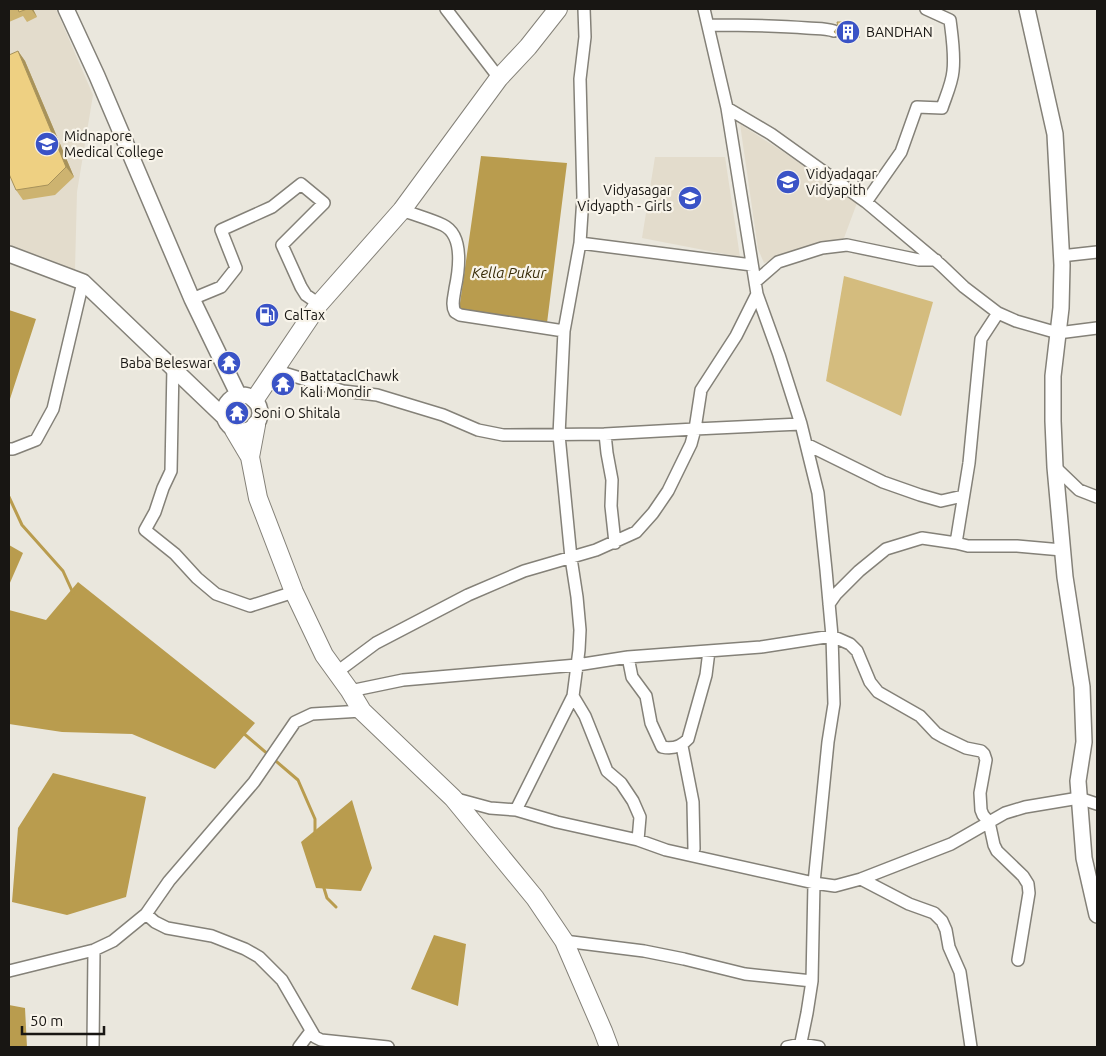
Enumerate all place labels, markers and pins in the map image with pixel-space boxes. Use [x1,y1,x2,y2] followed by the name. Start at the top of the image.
[835,19,861,45] building icon: BANDHAN
[866,24,933,40] place label: BANDHAN
[64,128,164,160] place label: Midnapore Medical College
[34,131,60,157] school or university icon: Midnapore Medical College
[806,166,877,198] place label: Vidyadagar Vidyapith
[775,169,801,195] school or university icon: Vidyadagar Vidyapith
[577,182,673,214] place label: Vidyasagar Vidyapth - Girls
[677,185,703,211] school or university icon: Vidyasagar Vidyapth - Girls
[254,302,280,328] fuel station icon: CalTax
[284,307,325,323] place label: CalTax
[216,350,242,376] temple icon: Baba Beleswar
[120,355,213,371] place label: Baba Beleswar
[300,368,399,400] place label: BattataclChawk Kali Mondir
[270,371,296,397] temple icon: BattataclChawk Kali Mondir
[224,400,250,426] temple icon: Soni O Shitala
[254,405,341,421] place label: Soni O Shitala

